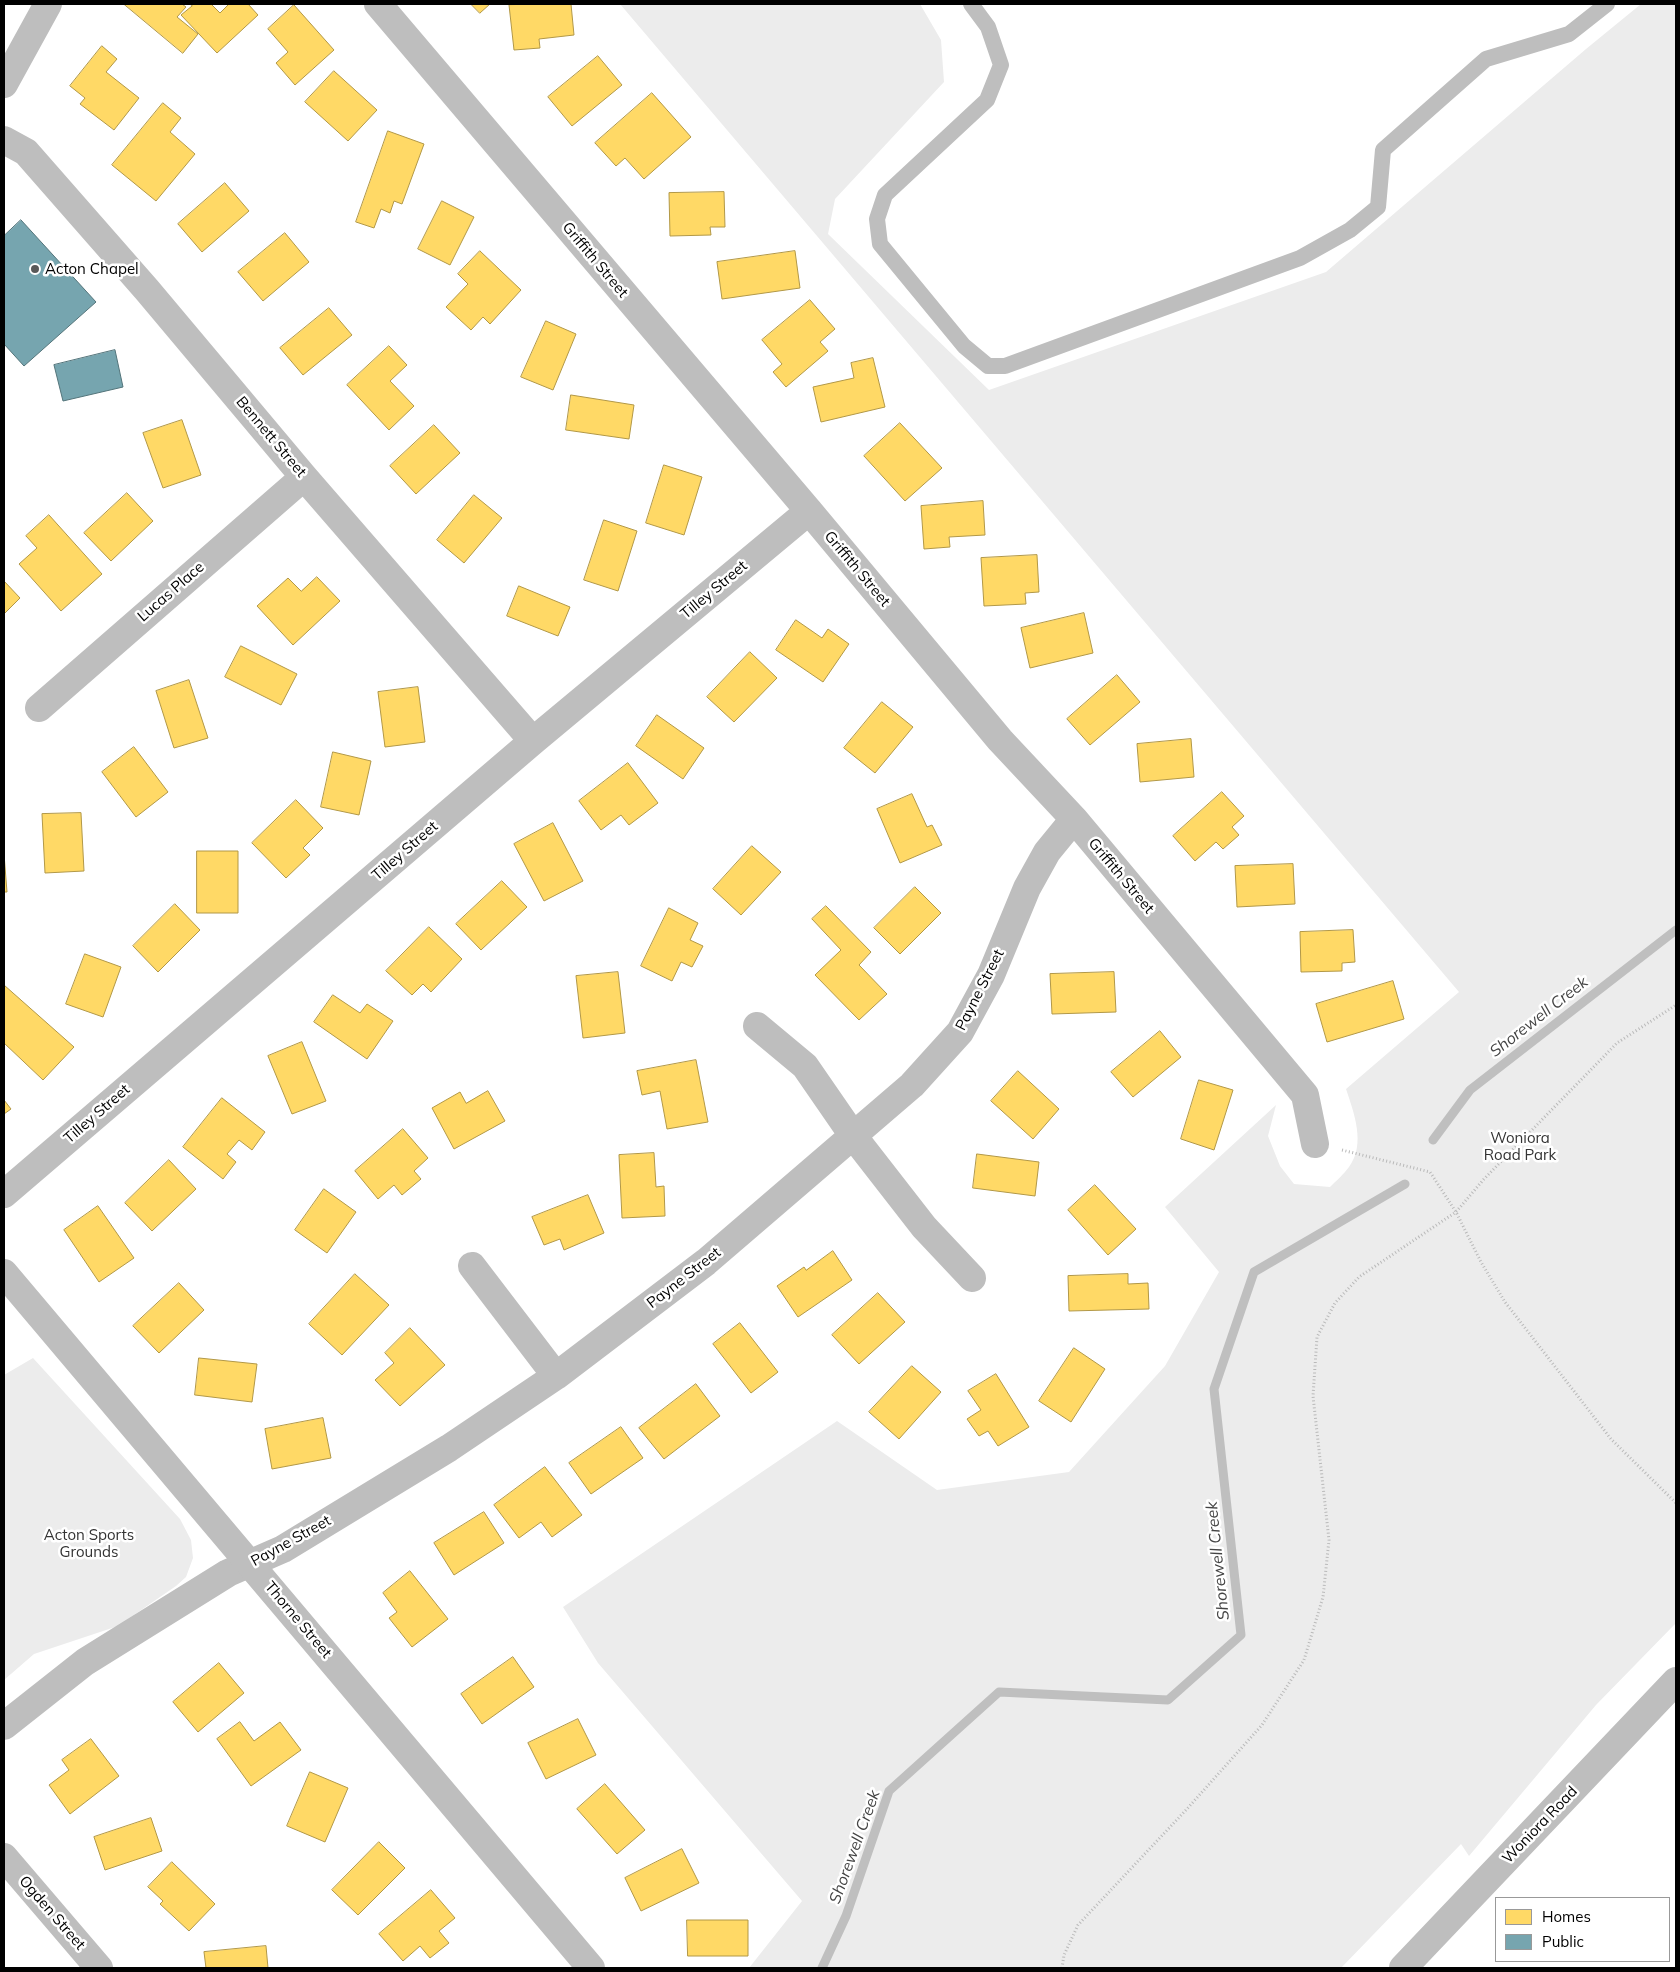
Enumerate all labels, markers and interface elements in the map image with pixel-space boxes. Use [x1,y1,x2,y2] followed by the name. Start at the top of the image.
[558,219,632,301] street label: Griffith Street
[45,260,139,278] place label: Acton Chapel
[29,263,41,275] marker: Acton Chapel
[232,393,310,481] street label: Bennett Street
[820,528,894,610] street label: Griffith Street
[677,557,751,623] street label: Tilley Street
[134,558,208,626] street label: Lucas Place
[368,818,442,884] street label: Tilley Street
[1084,835,1158,917] street label: Griffith Street
[952,946,1008,1034] street label: Payne Street
[1486,973,1592,1061] water label: Shorewell Creek
[60,1081,134,1147] street label: Tilley Street
[1484,1129,1556,1164] park label: Woniora Road Park
[644,1244,724,1312] street label: Payne Street
[1202,1501,1234,1621] water label: Shorewell Creek
[248,1512,334,1570] street label: Payne Street
[44,1526,134,1561] park label: Acton Sports Grounds
[261,1578,335,1662] street label: Thorne Street
[1499,1783,1581,1867] street label: Woniora Road
[826,1788,884,1906] water label: Shorewell Creek
[15,1872,89,1954] street label: Ogden Street
[1495,1897,1670,1962] legend
[1542,1907,1591,1926] text: Homes
[1542,1932,1584,1951] text: Public

